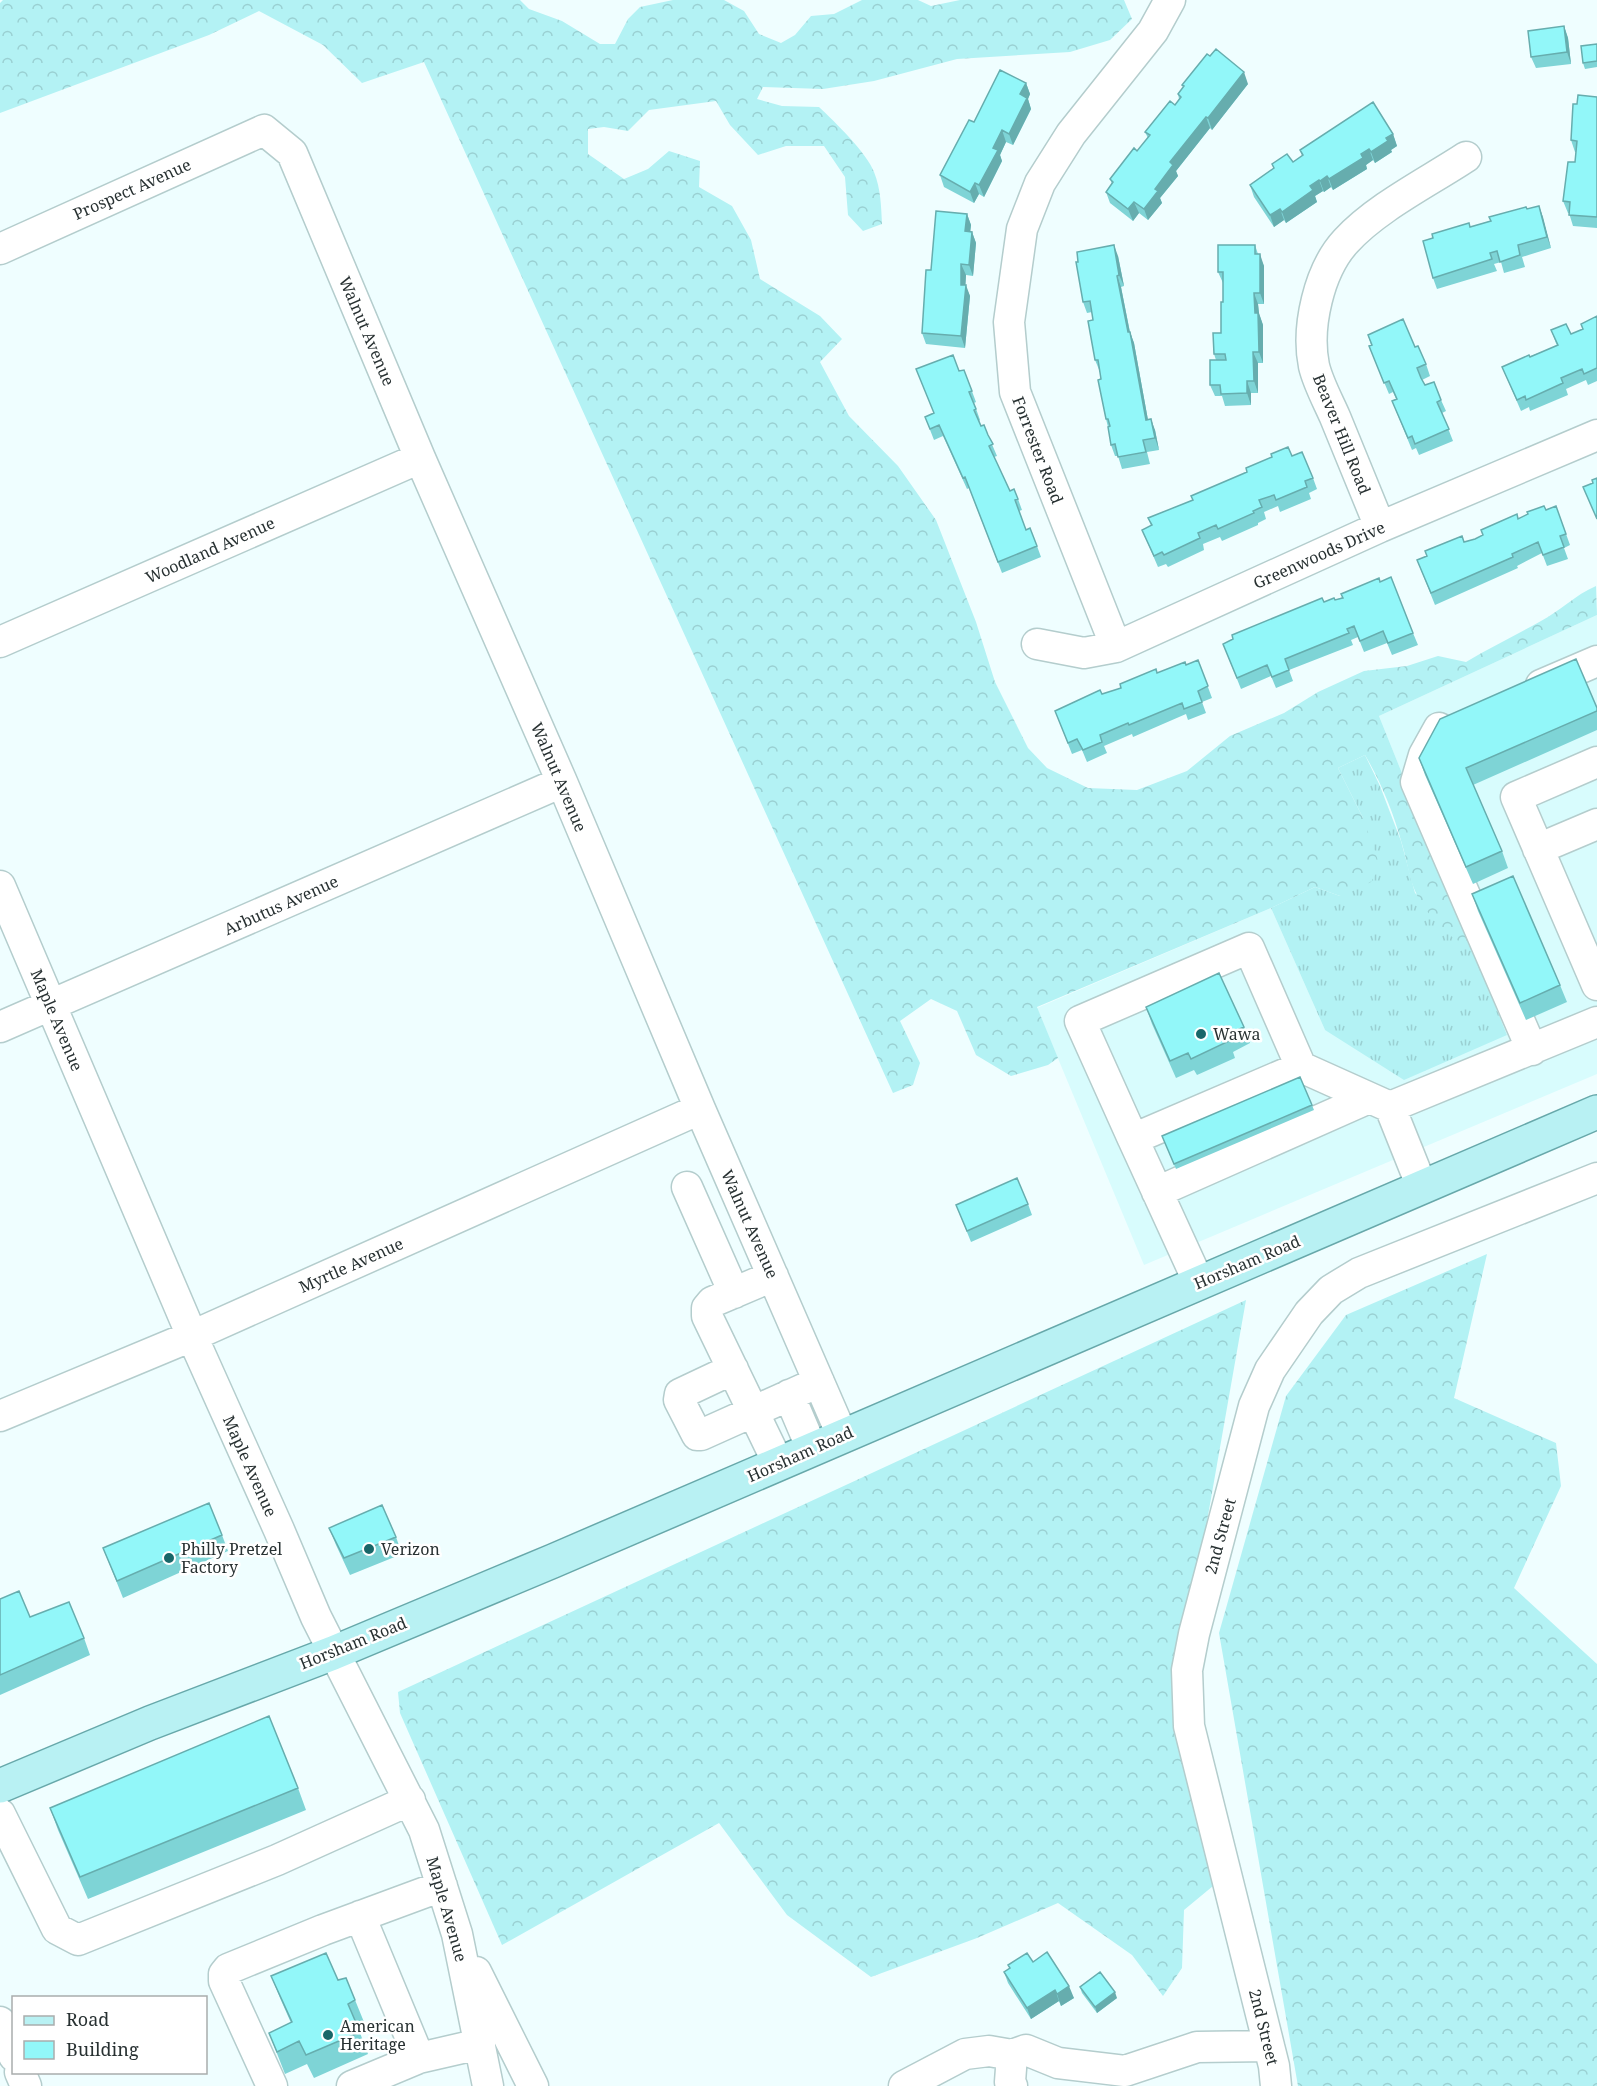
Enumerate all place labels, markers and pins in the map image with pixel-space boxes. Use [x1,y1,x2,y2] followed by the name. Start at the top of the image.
[1213,1023,1260,1045] place label: Wawa
[1194,1027,1208,1041] marker: Wawa
[181,1538,282,1578] place label: Philly Pretzel Factory
[381,1538,440,1560] place label: Verizon
[362,1542,376,1556] marker: Verizon
[162,1551,176,1565] marker: Philly Pretzel Factory
[340,2015,415,2055] place label: American Heritage
[321,2028,335,2042] marker: American Heritage

